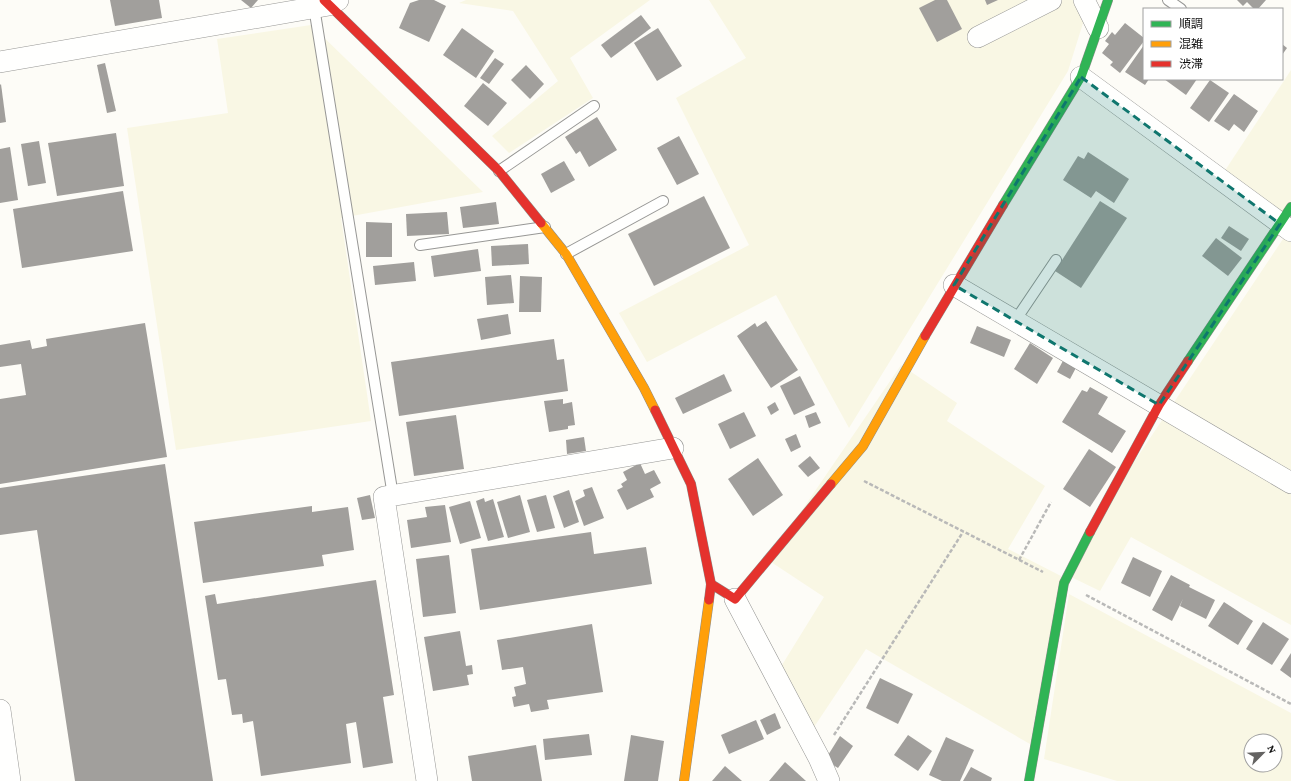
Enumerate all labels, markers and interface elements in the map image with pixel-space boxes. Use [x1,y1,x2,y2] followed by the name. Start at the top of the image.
[1143,8,1283,80] legend
[1179,17,1203,31] text: 順調
[1179,37,1203,51] text: 混雑
[1179,57,1203,71] text: 渋滞
[1243,733,1283,773] north arrow
[1265,743,1279,755] text: N

